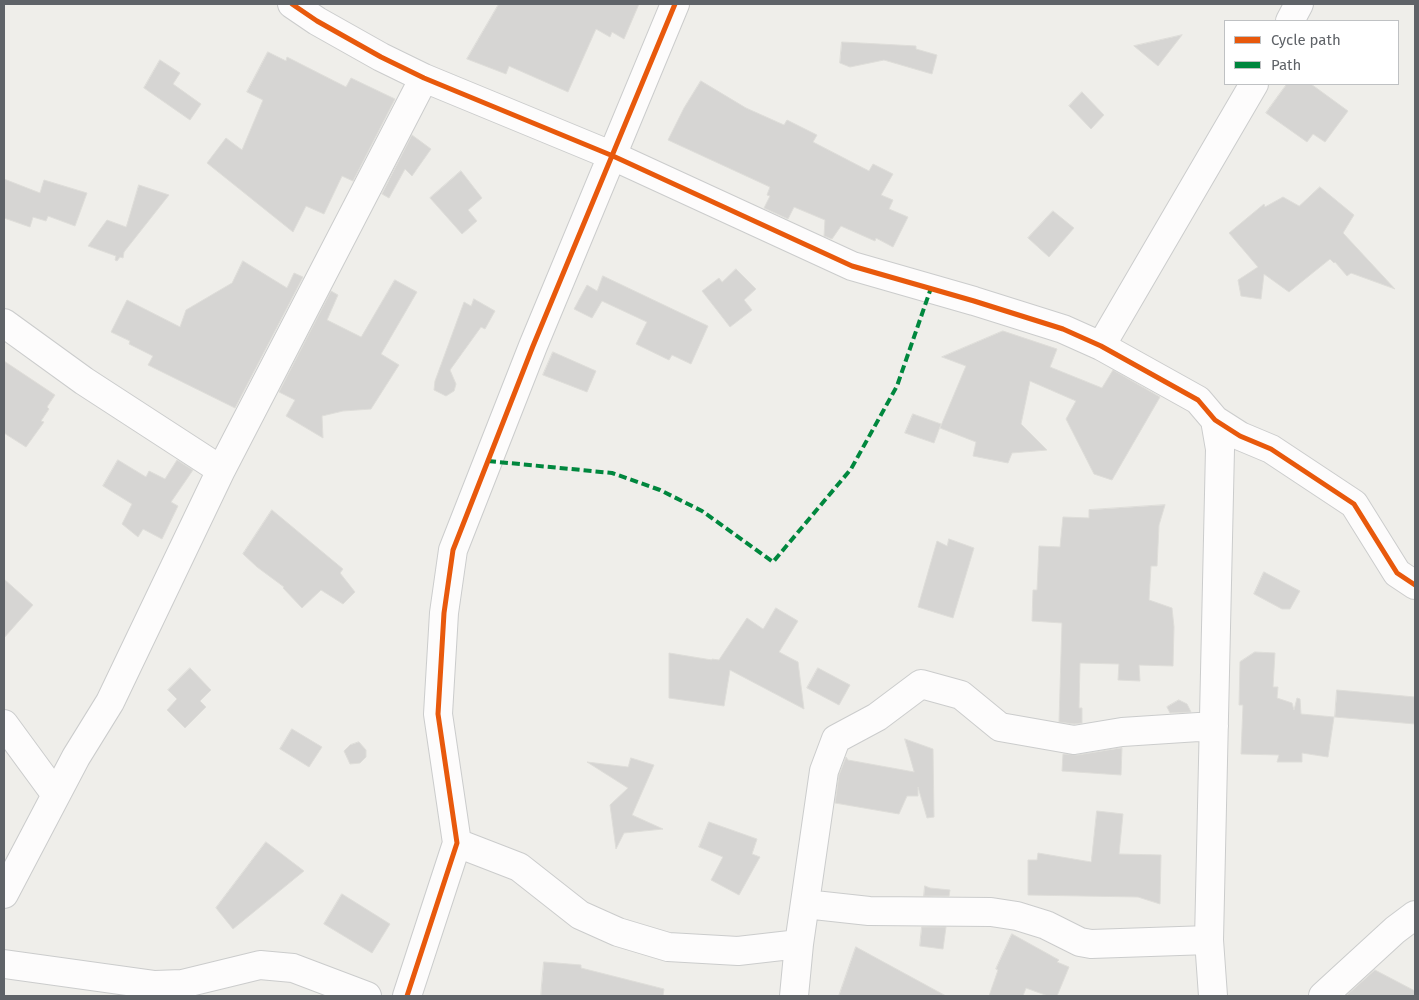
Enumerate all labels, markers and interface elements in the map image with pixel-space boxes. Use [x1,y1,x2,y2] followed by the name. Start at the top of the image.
[1224,20,1399,85] legend
[1271,31,1341,49] text: Cycle path
[1271,56,1301,74] text: Path

